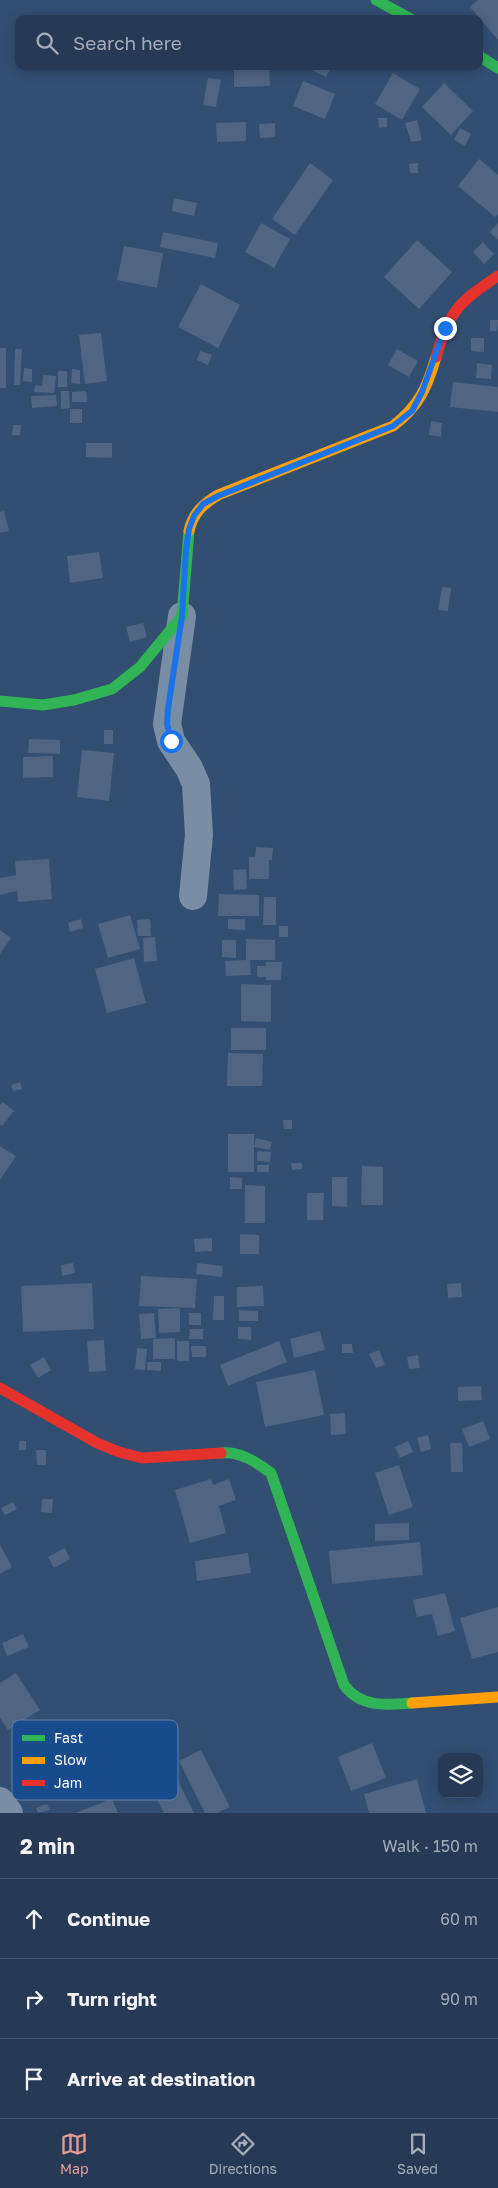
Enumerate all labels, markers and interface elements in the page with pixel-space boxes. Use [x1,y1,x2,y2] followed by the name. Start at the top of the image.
[15,15,483,70] search box
[33,29,61,57] icon: search
[73,31,182,54] text: Search here
[434,317,457,340] route end
[160,730,183,753] route start
[12,1720,178,1800] legend
[54,1729,83,1746] text: Fast
[54,1751,87,1768] text: Slow
[438,1753,483,1798] map controls
[438,1753,483,1798] button: layers
[54,1774,82,1791] text: Jam
[20,1833,75,1859] text: 2 min
[382,1836,478,1856] text: Walk · 150 m
[20,1905,48,1933] icon: ahead
[67,1907,150,1930] text: Continue
[440,1909,478,1929] text: 60 m
[20,1985,48,2013] icon: right
[67,1987,157,2010] text: Turn right
[440,1989,478,2009] text: 90 m
[20,2065,48,2093] icon: arrive
[67,2067,255,2090] text: Arrive at destination
[60,2130,89,2177] tab: Map
[209,2130,277,2177] tab: Directions
[397,2130,438,2177] tab: Saved

